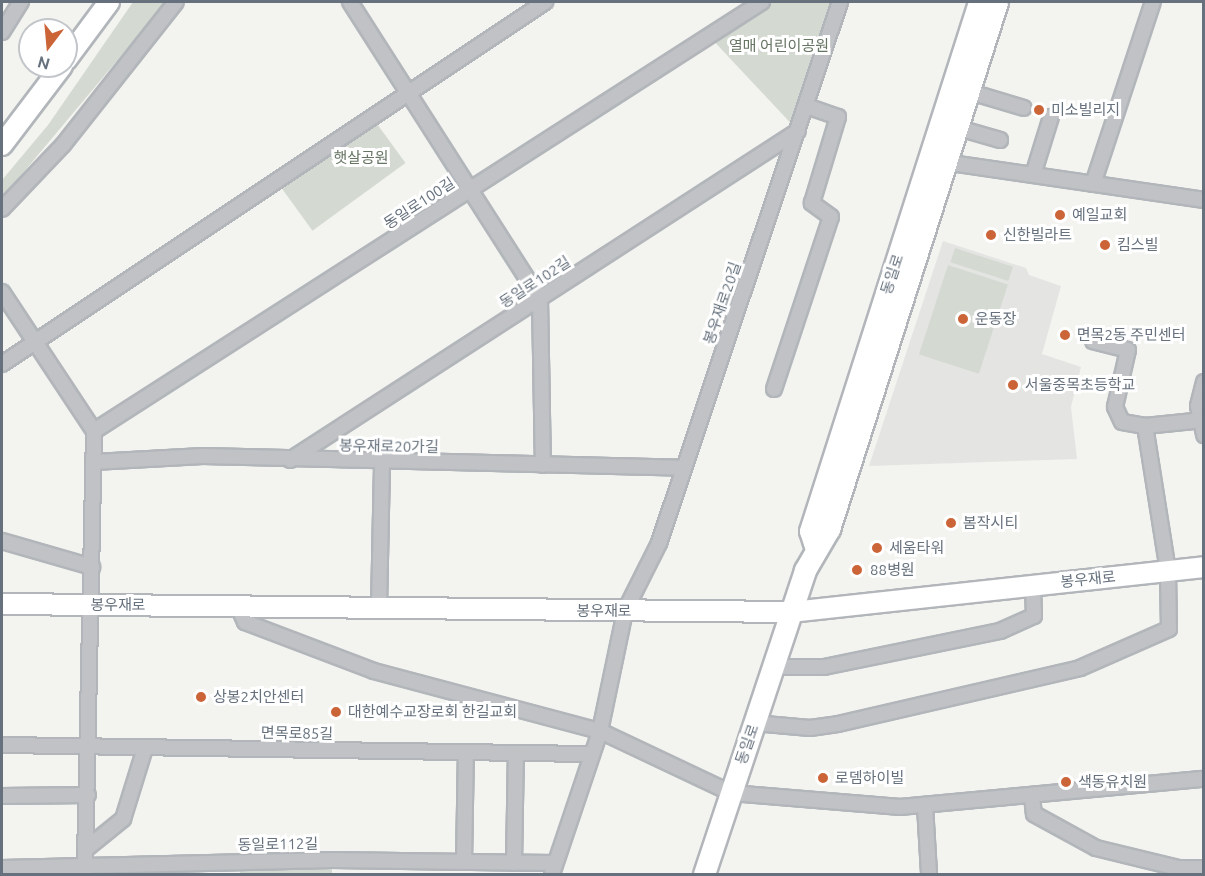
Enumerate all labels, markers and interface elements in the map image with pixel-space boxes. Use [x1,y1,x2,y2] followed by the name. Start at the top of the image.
[18,18,78,78] north arrow
[729,37,829,55] park label: 열매 어린이공원
[35,53,52,74] text: N
[1051,101,1120,119] place label: 미소빌리지
[1032,103,1046,117] marker: 미소빌리지
[333,149,389,167] park label: 햇살공원
[380,174,458,232] street label: 동일로100길
[1072,206,1127,224] place label: 예일교회
[1053,208,1067,222] marker: 예일교회
[1003,226,1072,244] place label: 신한빌라트
[984,228,998,242] marker: 신한빌라트
[1117,236,1158,254] place label: 킴스빌
[1098,238,1112,252] marker: 킴스빌
[877,252,907,296] street label: 동일로
[496,253,574,311] street label: 동일로102길
[700,259,744,347] street label: 봉우재로20길
[975,310,1016,328] place label: 운동장
[956,312,970,326] marker: 운동장
[1077,326,1185,344] place label: 면목2동 주민센터
[1058,328,1072,342] marker: 면목2동 주민센터
[1025,376,1135,394] place label: 서울중목초등학교
[1006,378,1020,392] marker: 서울중목초등학교
[339,436,439,456] street label: 봉우재로20가길
[963,514,1018,532] place label: 봄작시티
[944,516,958,530] marker: 봄작시티
[889,539,944,557] place label: 세움타워
[870,541,884,555] marker: 세움타워
[848,561,866,579] marker: 88병원
[870,561,915,579] place label: 88병원
[1060,567,1116,591] street label: 봉우재로
[90,596,146,614] street label: 봉우재로
[576,602,632,620] street label: 봉우재로
[213,688,304,706] place label: 상봉2치안센터
[194,690,208,704] marker: 상봉2치안센터
[348,703,517,721] place label: 대한예수교장로회 한길교회
[329,705,343,719] marker: 대한예수교장로회 한길교회
[732,721,762,767] street label: 동일로
[261,723,333,743] street label: 면목로85길
[835,769,904,787] place label: 로뎀하이빌
[816,771,830,785] marker: 로뎀하이빌
[1078,773,1147,791] place label: 색동유치원
[1059,775,1073,789] marker: 색동유치원
[238,834,318,854] street label: 동일로112길

